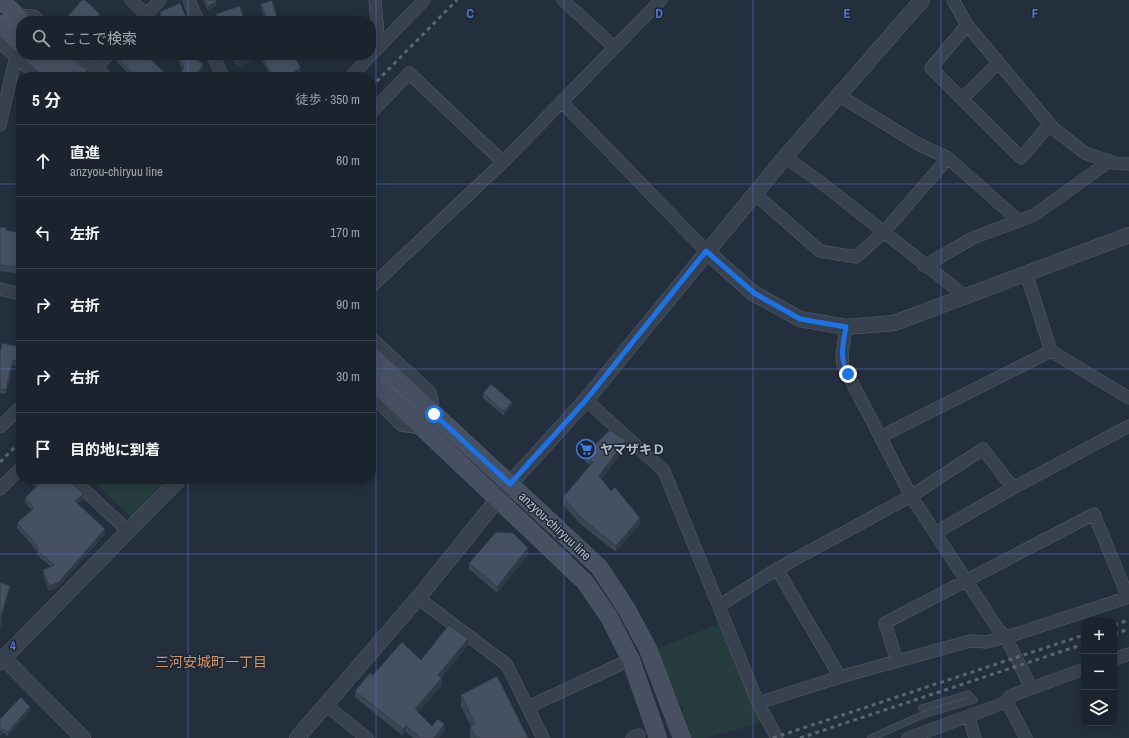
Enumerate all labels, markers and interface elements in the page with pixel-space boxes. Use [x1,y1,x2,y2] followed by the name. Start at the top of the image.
[466,5,474,22] text: C
[655,5,663,22] text: D
[843,5,851,22] text: E
[1032,5,1039,22] text: F
[16,16,376,60] search box
[30,27,52,49] icon: search
[62,28,137,49] text: ここで検索
[32,88,61,111] text: 5 分
[295,91,360,108] text: 徒歩 · 350 m
[70,142,100,163] text: 直進
[32,150,54,172] icon: ahead
[336,152,360,169] text: 60 m
[70,163,163,180] text: anzyou-chiryuu line
[32,222,54,244] icon: left
[70,223,100,244] text: 左折
[330,224,360,241] text: 170 m
[32,294,54,316] icon: right
[70,295,100,316] text: 右折
[336,296,360,313] text: 90 m
[839,365,857,383] route end
[32,366,54,388] icon: right
[70,367,100,388] text: 右折
[336,368,360,385] text: 30 m
[425,405,443,423] route start
[32,438,54,460] icon: arrive
[575,438,597,460] supermarket icon: ヤマザキＤ
[70,439,160,460] text: 目的地に到着
[600,441,665,458] place label: ヤマザキＤ
[515,488,595,564] street label: anzyou-chiryuu line
[1081,618,1117,726] map controls
[1081,618,1117,654] button: +
[10,637,16,654] text: 4
[155,653,267,671] district label: 三河安城町一丁目
[1081,654,1117,690] button: −
[1081,690,1117,726] button: layers

